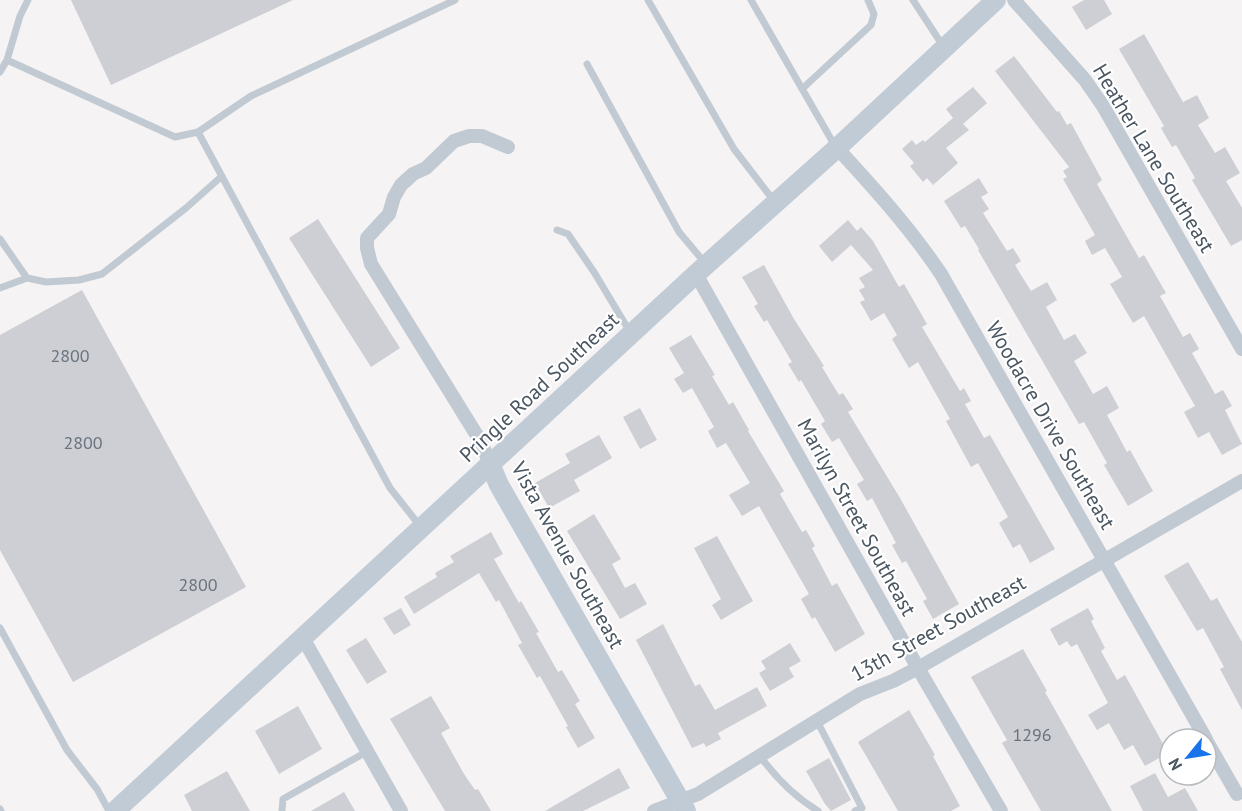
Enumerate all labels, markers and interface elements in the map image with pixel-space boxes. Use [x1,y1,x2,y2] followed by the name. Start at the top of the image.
[1087,59,1221,257] street label: Heather Lane Southeast
[454,306,624,468] street label: Pringle Road Southeast
[980,316,1122,534] street label: Woodacre Drive Southeast
[50,344,90,367] house number: 2800
[792,414,922,620] street label: Marilyn Street Southeast
[63,431,103,454] house number: 2800
[505,456,631,653] street label: Vista Avenue Southeast
[846,569,1030,687] street label: 13th Street Southeast
[178,573,218,596] house number: 2800
[1012,723,1052,746] house number: 1296
[1158,727,1218,787] north arrow
[1164,755,1186,774] text: N

